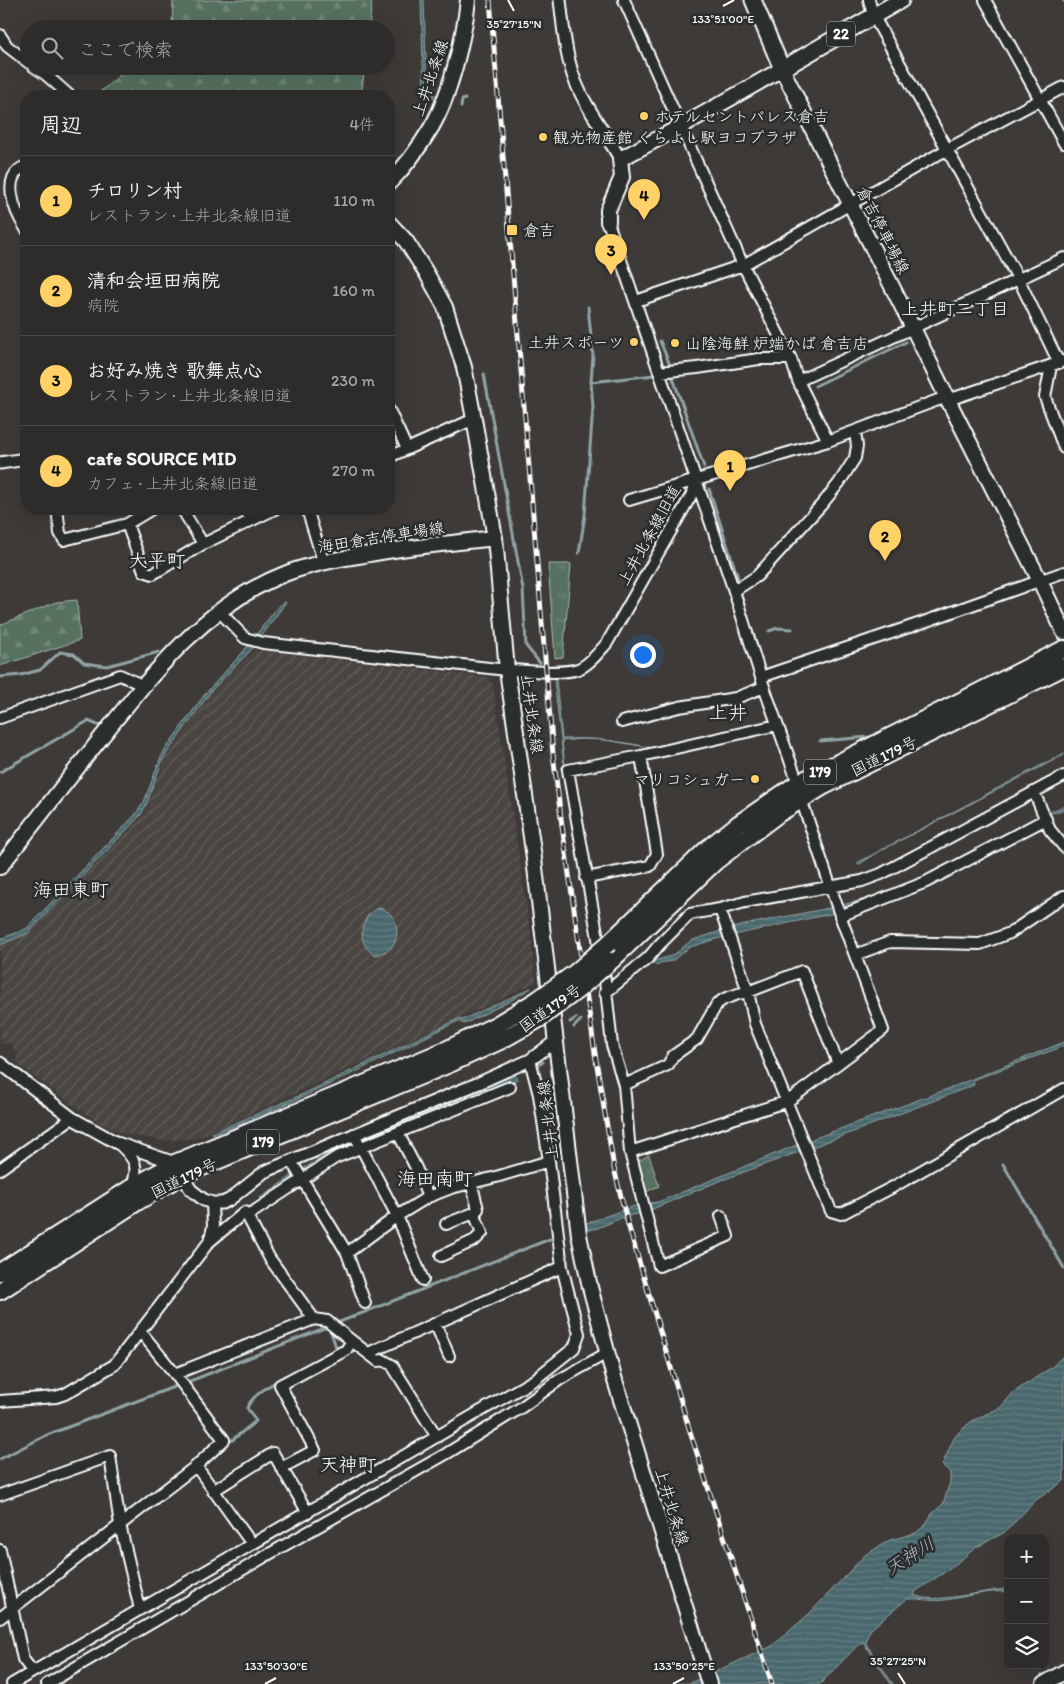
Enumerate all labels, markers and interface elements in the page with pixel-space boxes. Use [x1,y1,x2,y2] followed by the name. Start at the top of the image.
[692,12,754,26] text: 133°51'00"E
[486,17,542,31] text: 35°27'15"N
[20,20,395,75] search box
[827,22,855,46] road number: 22
[38,34,66,62] icon: search
[408,37,452,119] street label: 上井北条線
[78,38,173,61] text: ここで検索
[654,107,829,126] place label: ホテルセントパレス倉吉
[638,110,650,122] marker: ホテルセントパレス倉吉
[40,112,82,137] text: 周辺
[349,115,375,134] text: 4件
[553,128,797,147] place label: 観光物産館 くらよし駅ヨコプラザ
[537,131,549,143] marker: 観光物産館 くらよし駅ヨコプラザ
[87,179,182,202] text: チロリン村
[628,179,660,220] pin: 4
[853,183,913,277] street label: 倉吉停車場線
[52,191,60,210] text: 1
[333,191,375,210] text: 110 m
[87,206,291,225] text: レストラン · 上井北条線旧道
[523,221,555,240] place label: 倉吉
[505,223,519,237] marker: 倉吉
[595,234,627,275] pin: 3
[87,269,220,292] text: 清和会垣田病院
[52,281,60,300] text: 2
[332,281,375,300] text: 160 m
[87,296,119,315] text: 病院
[901,298,1009,320] district label: 上井町二丁目
[528,333,624,352] place label: 土井スポーツ
[685,334,868,353] place label: 山陰海鮮 炉端かば 倉吉店
[628,336,640,348] marker: 土井スポーツ
[669,337,681,349] marker: 山陰海鮮 炉端かば 倉吉店
[87,359,262,382] text: お好み焼き 歌舞点心
[52,371,60,390] text: 3
[331,371,375,390] text: 230 m
[87,386,291,405] text: レストラン · 上井北条線旧道
[87,447,236,470] text: cafe SOURCE MID
[714,450,746,491] pin: 1
[51,461,61,480] text: 4
[332,461,375,480] text: 270 m
[87,474,258,493] text: カフェ · 上井北条線旧道
[614,481,684,589] street label: 上井北条線旧道
[316,518,446,556] street label: 海田倉吉停車場線
[869,520,901,561] pin: 2
[128,549,186,572] district label: 大平町
[630,642,656,668] your location
[517,673,547,755] street label: 上井北条線
[709,701,747,724] district label: 上井
[848,732,920,780] street label: 国道179号
[804,760,836,784] road number: 179
[634,770,745,789] place label: マリコシュガー
[749,773,761,785] marker: マリコシュガー
[33,878,109,901] district label: 海田東町
[515,980,585,1036] street label: 国道179号
[534,1079,562,1161] street label: 上井北条線
[247,1130,279,1154] road number: 179
[148,1154,220,1202] street label: 国道179号
[397,1167,473,1190] district label: 海田南町
[319,1453,377,1476] district label: 天神町
[651,1466,693,1548] street label: 上井北条線
[881,1532,939,1580] water label: 天神川
[1004,1534,1049,1669] map controls
[1004,1534,1049,1579] button: +
[1004,1579,1049,1624] button: −
[1004,1624,1049,1669] button: layers
[870,1654,926,1668] text: 35°27'25"N
[244,1659,308,1673] text: 133°50'30"E
[653,1659,715,1673] text: 133°50'25"E

